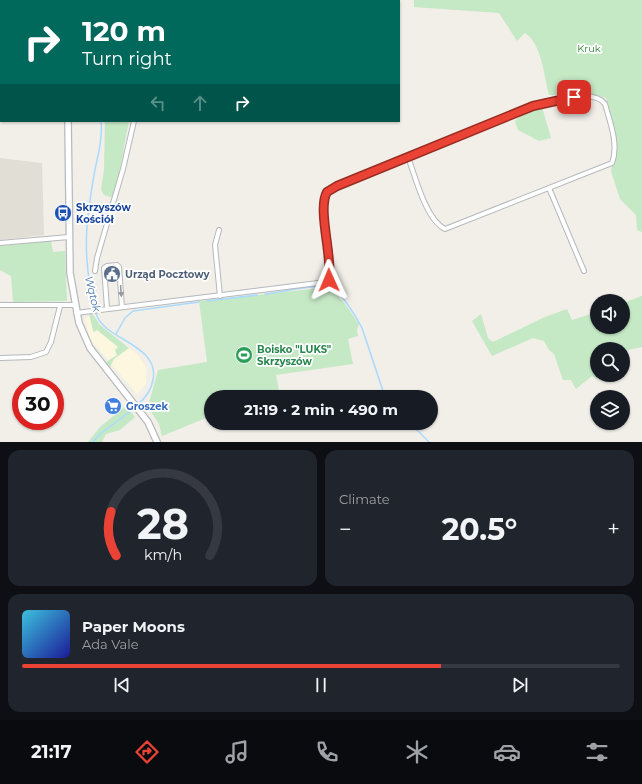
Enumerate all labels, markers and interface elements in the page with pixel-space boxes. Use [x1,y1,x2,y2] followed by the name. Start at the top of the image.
[82,14,166,48] text: 120 m
[16,16,68,68] icon: right
[577,42,601,55] park label: Kruk
[82,48,172,70] text: Turn right
[557,80,591,114] pin
[563,86,585,108] icon: arrive
[147,92,169,114] icon: left
[189,92,211,114] icon: ahead
[231,92,253,114] icon: right
[76,201,132,226] place label: Skrzyszów Kościół
[53,203,73,223] bus stop icon: Skrzyszów Kościół
[308,259,350,301] position arrow
[102,264,122,284] public building icon: Urząd Pocztowy
[125,268,210,281] place label: Urząd Pocztowy
[82,275,104,314] water label: Wątok
[117,285,124,297] one-way arrow
[590,294,630,430] map controls
[590,294,630,334] button: sound
[590,342,630,382] button: search
[257,343,331,368] place label: Boisko "LUKS" Skrzyszów
[234,345,254,365] sports icon: Boisko "LUKS" Skrzyszów
[12,378,64,430] speed limit sign: 30
[590,390,630,430] button: layers
[103,396,123,416] supermarket icon: Groszek
[126,400,168,413] place label: Groszek
[244,400,398,419] text: 21:19 · 2 min · 490 m
[339,491,390,507] text: Climate
[137,499,189,549] text: 28
[442,511,517,548] text: 20.5°
[339,516,352,543] text: −
[607,516,620,543] text: +
[143,546,182,564] text: km/h
[82,617,185,636] text: Paper Moons
[82,636,139,652] text: Ada Vale
[111,674,133,696] icon: previous
[310,674,332,696] icon: pause
[509,674,531,696] icon: next
[133,738,161,766] icon: directions
[223,738,251,766] icon: music
[313,738,341,766] icon: phone
[403,738,431,766] icon: climate
[493,738,521,766] icon: car
[583,738,611,766] icon: filters
[31,741,72,763] text: 21:17

